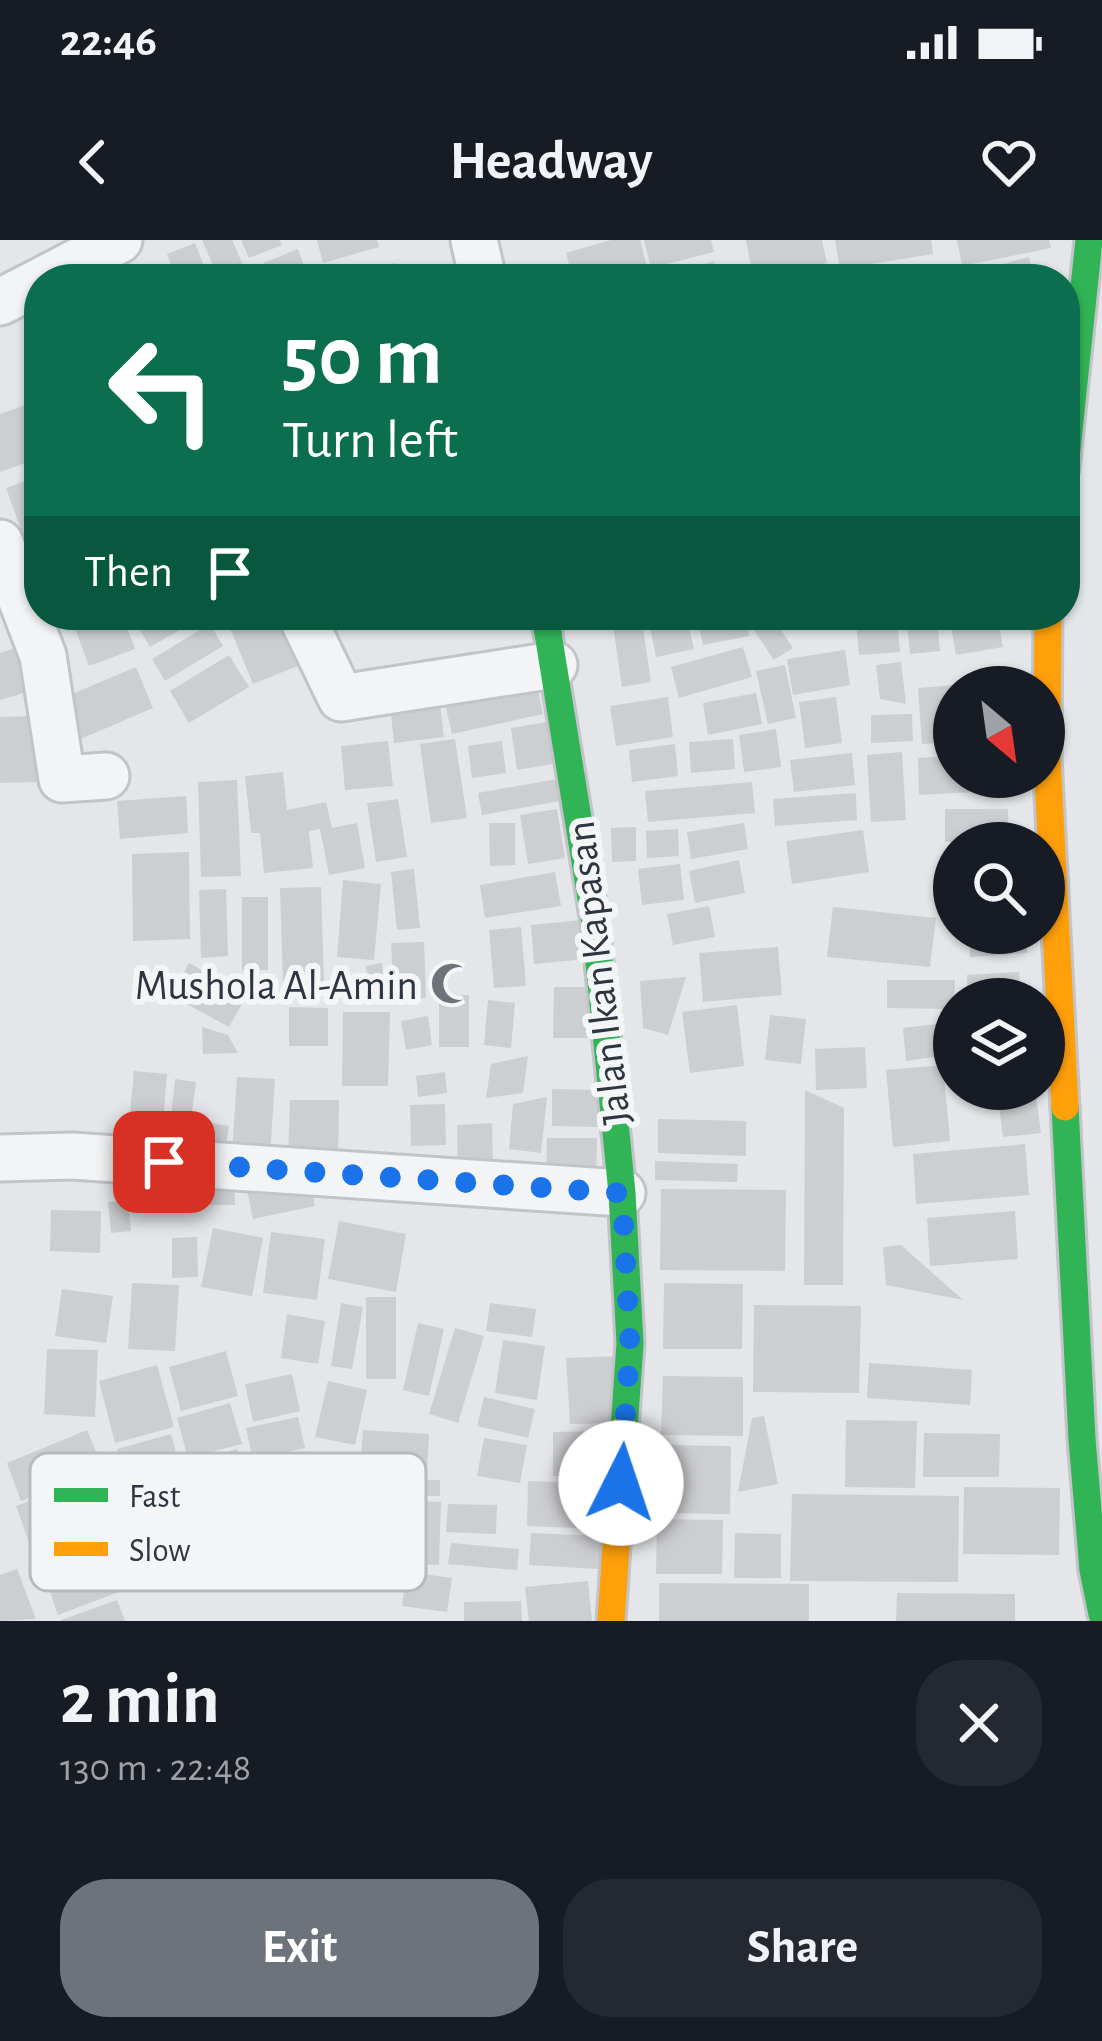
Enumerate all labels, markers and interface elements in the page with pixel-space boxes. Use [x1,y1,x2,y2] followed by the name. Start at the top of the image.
[60,19,157,64] text: 22:46
[60,129,126,195] icon: back
[976,129,1042,195] icon: heart
[449,135,653,189] text: Headway
[84,312,240,468] icon: left
[282,316,443,400] text: 50 m
[282,414,458,468] text: Turn left
[197,540,263,606] icon: arrive
[84,550,173,595] text: Then
[933,666,1065,798] north arrow
[933,666,1065,1110] map controls
[560,819,638,1127] street label: Jalan Ikan Kapasan
[933,822,1065,954] button: search
[429,961,475,1007] mosque icon: Mushola Al-Amin
[135,965,418,1007] place label: Mushola Al-Amin
[933,978,1065,1110] button: layers
[113,1111,215,1213] pin
[131,1129,197,1195] icon: arrive
[558,1420,684,1546] position arrow
[30,1453,426,1591] legend
[129,1481,181,1514] text: Fast
[129,1535,190,1568] text: Slow
[916,1660,1042,1786] button: close
[60,1664,220,1736] text: 2 min
[60,1749,251,1788] text: 130 m · 22:48
[60,1879,539,2017] button: Exit
[563,1879,1042,2017] button: Share

